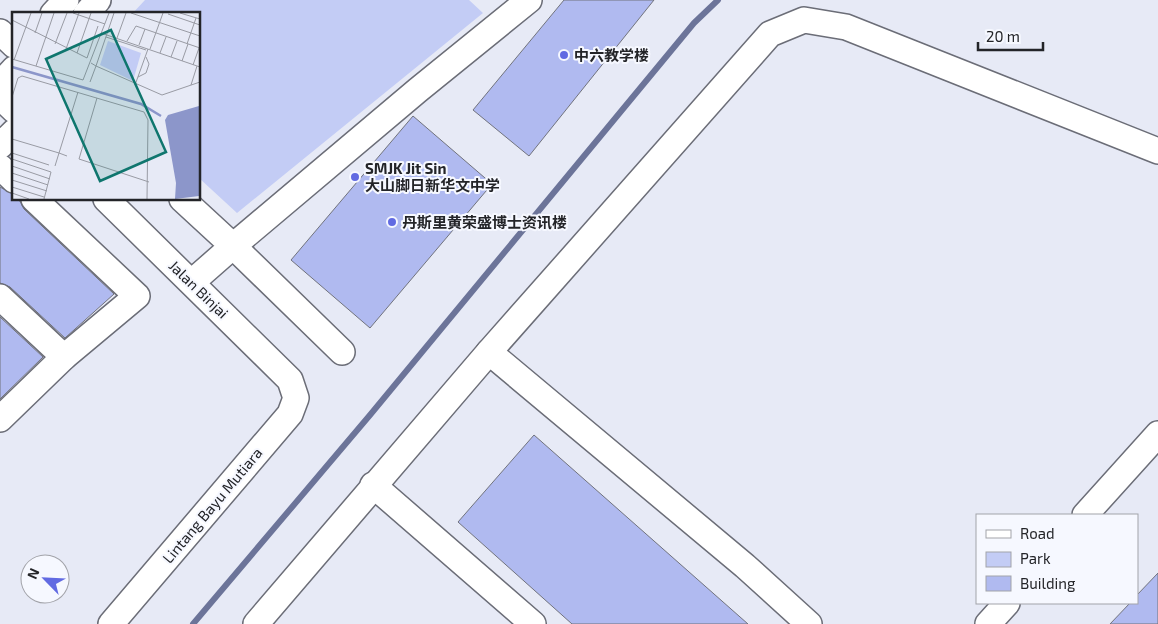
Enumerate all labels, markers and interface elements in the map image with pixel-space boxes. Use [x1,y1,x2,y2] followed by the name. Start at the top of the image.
[12,12,200,200] inset map
[978,20,1043,52] scale bar
[986,27,1020,45] text: 20 m
[574,46,649,64] place label: 中六教学楼
[558,49,570,61] marker: 中六教学楼
[365,159,500,194] place label: SMJK Jit Sin 大山脚日新华文中学
[349,171,361,183] marker: SMJK Jit Sin 大山脚日新华文中学
[402,213,567,231] place label: 丹斯里黄荣盛博士资讯楼
[386,216,398,228] marker: 丹斯里黄荣盛博士资讯楼
[165,256,232,322] street label: Jalan Binjai
[158,443,266,567] street label: Lintang Bayu Mutiara
[976,514,1138,604] legend
[1020,524,1055,542] text: Road
[1020,549,1051,567] text: Park
[20,554,70,604] north arrow
[23,565,42,582] text: N
[1020,574,1076,592] text: Building

